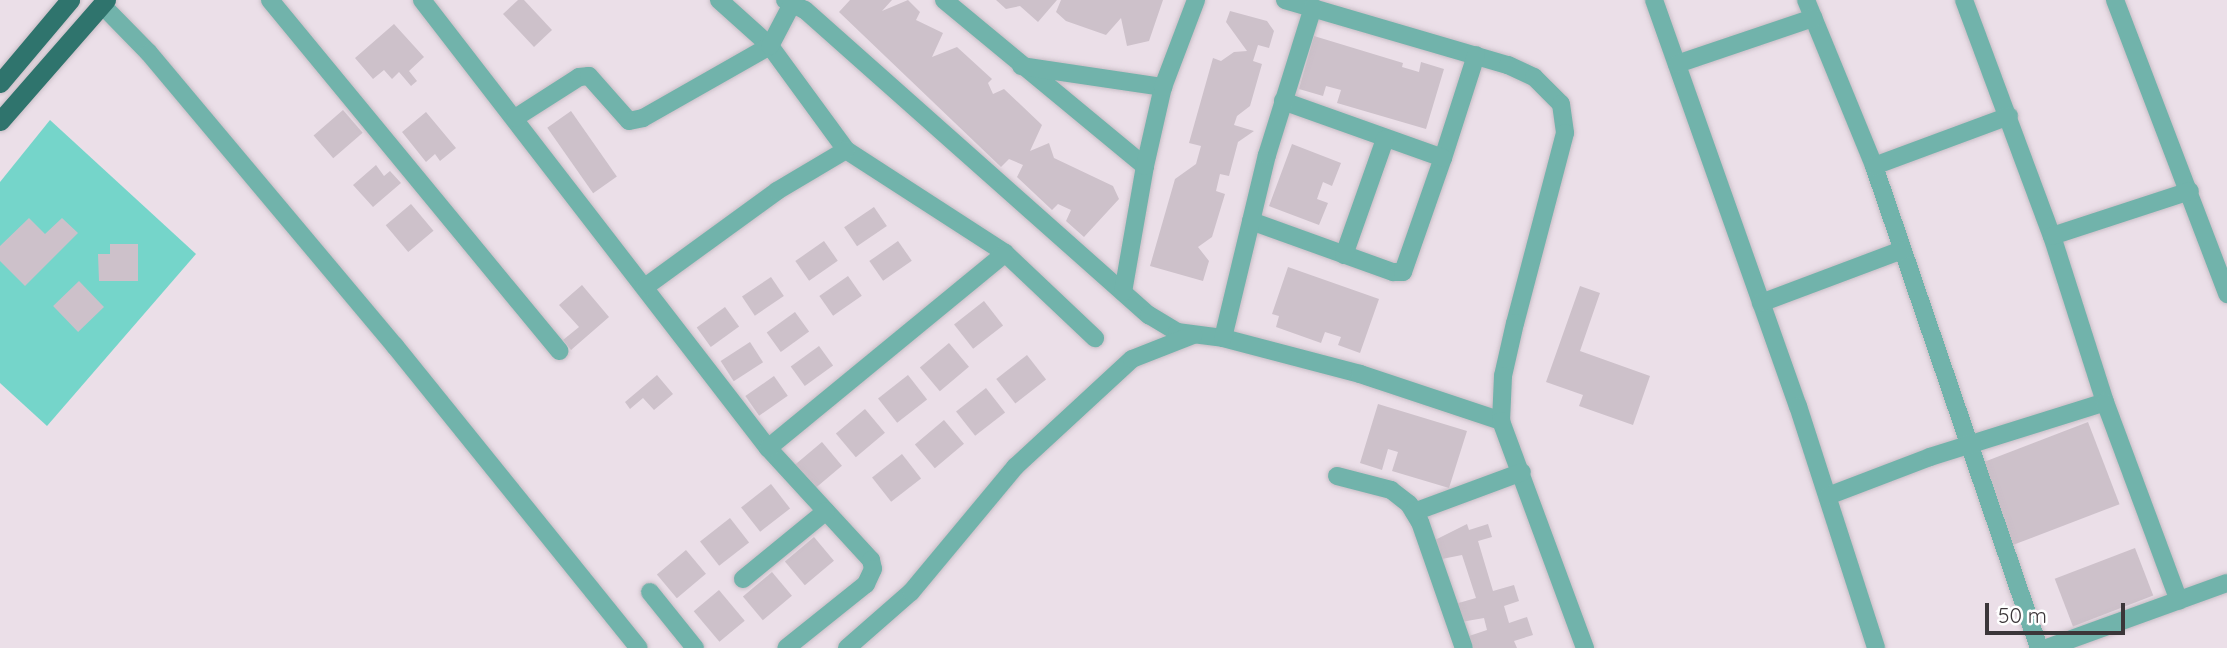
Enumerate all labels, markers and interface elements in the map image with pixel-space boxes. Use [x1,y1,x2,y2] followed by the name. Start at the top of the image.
[1989,588,2129,632] scale bar
[1998,602,2047,628] text: 50 m

